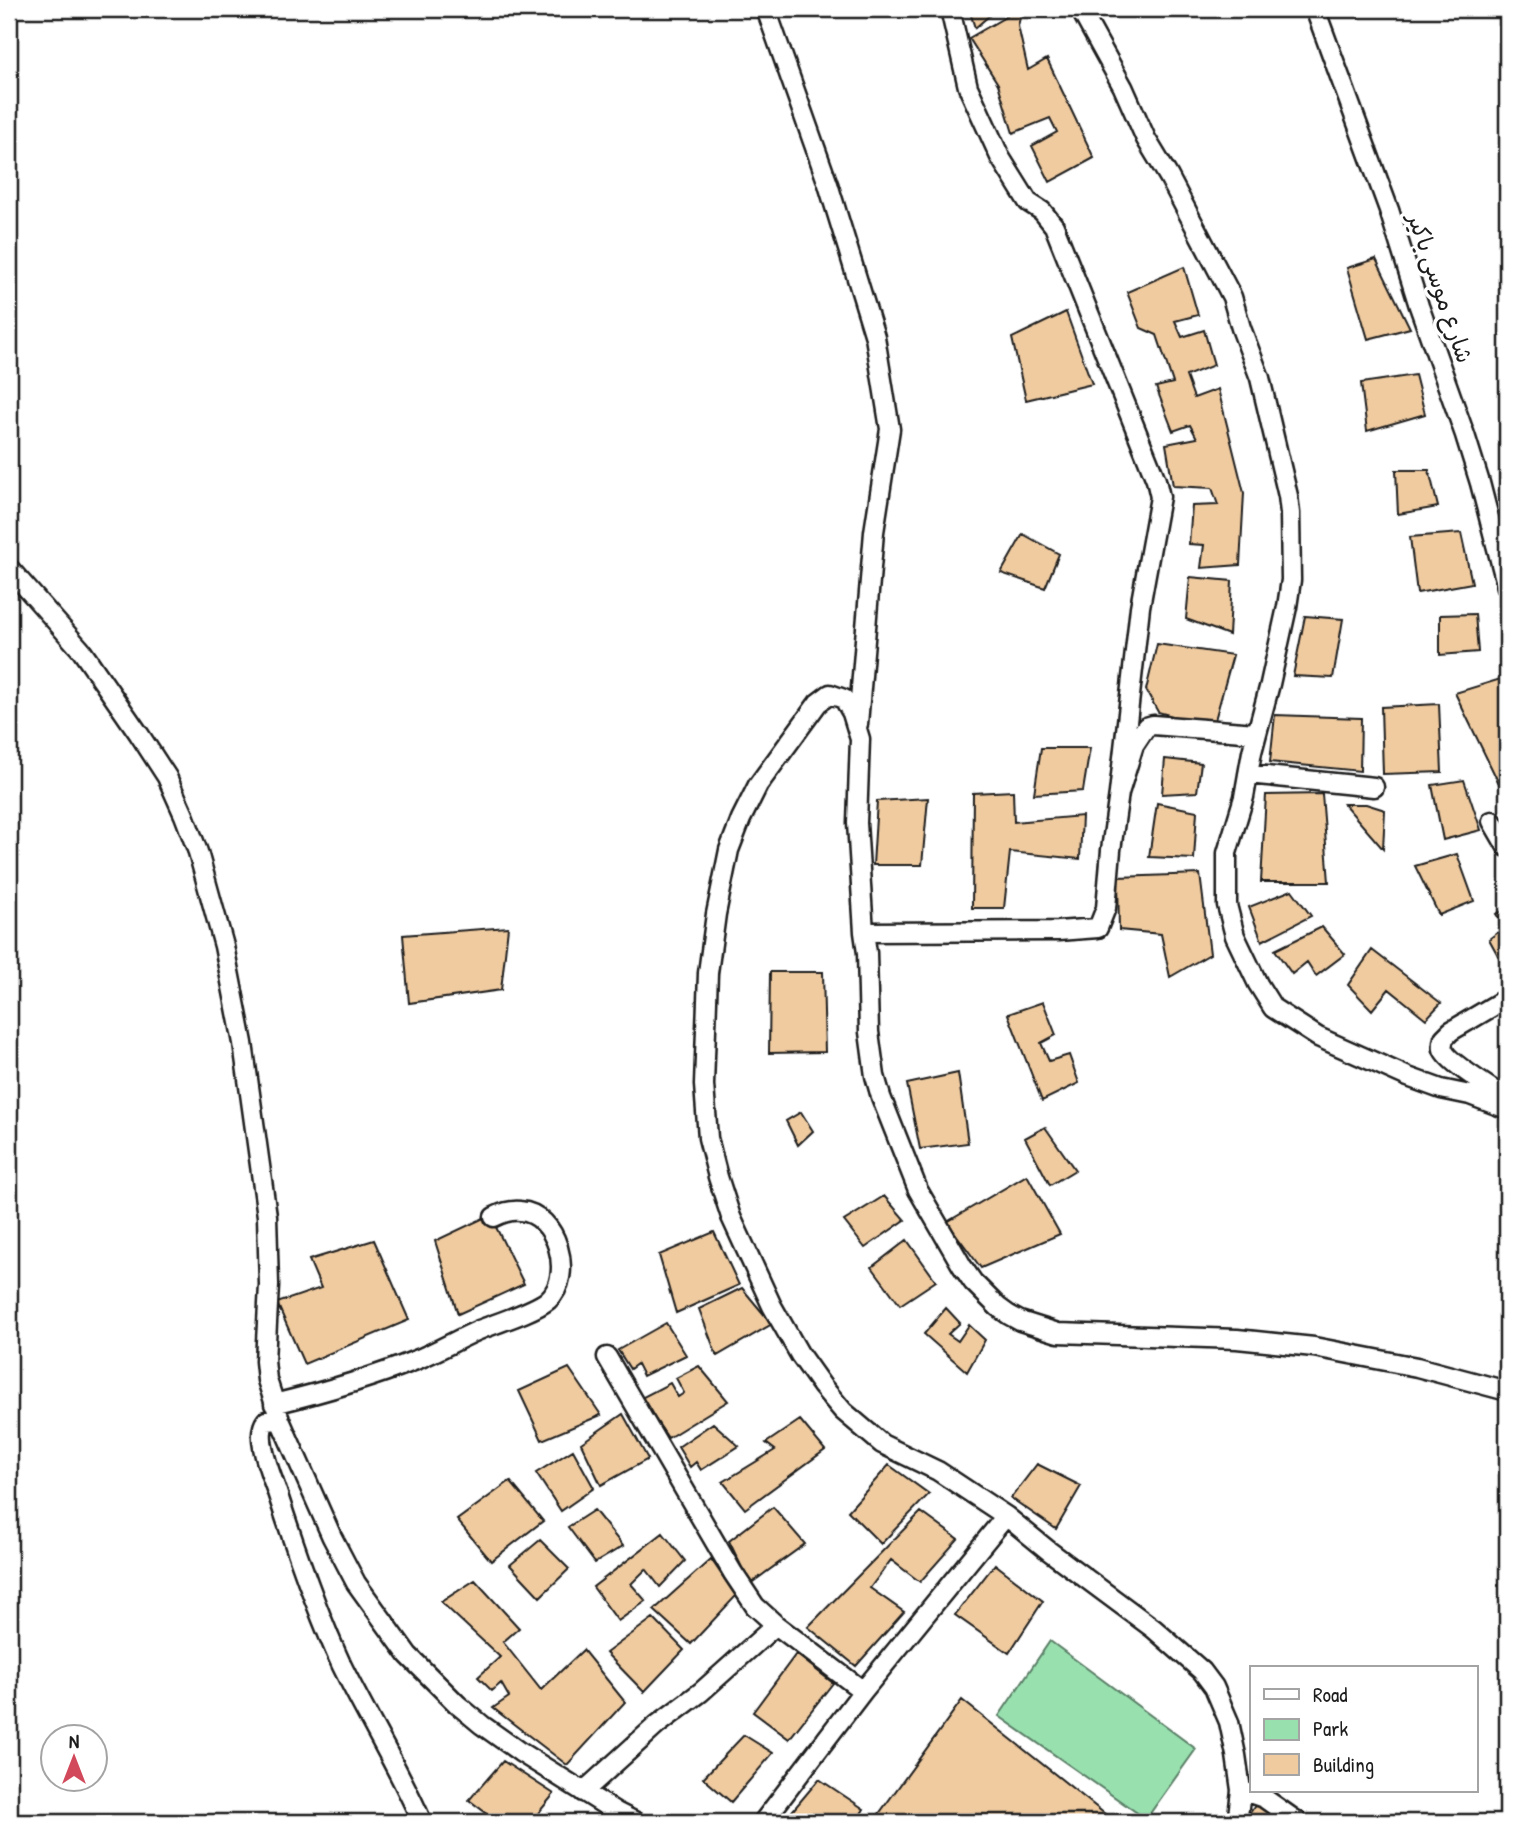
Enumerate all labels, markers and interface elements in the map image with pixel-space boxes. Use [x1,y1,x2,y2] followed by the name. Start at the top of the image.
[1399,207,1481,367] street label: شارع موسى باكير
[1250,1666,1478,1792] legend
[1313,1680,1347,1709] text: Road
[1313,1714,1348,1743] text: Park
[38,1722,108,1792] north arrow
[69,1728,79,1754] text: N
[1313,1750,1374,1779] text: Building

